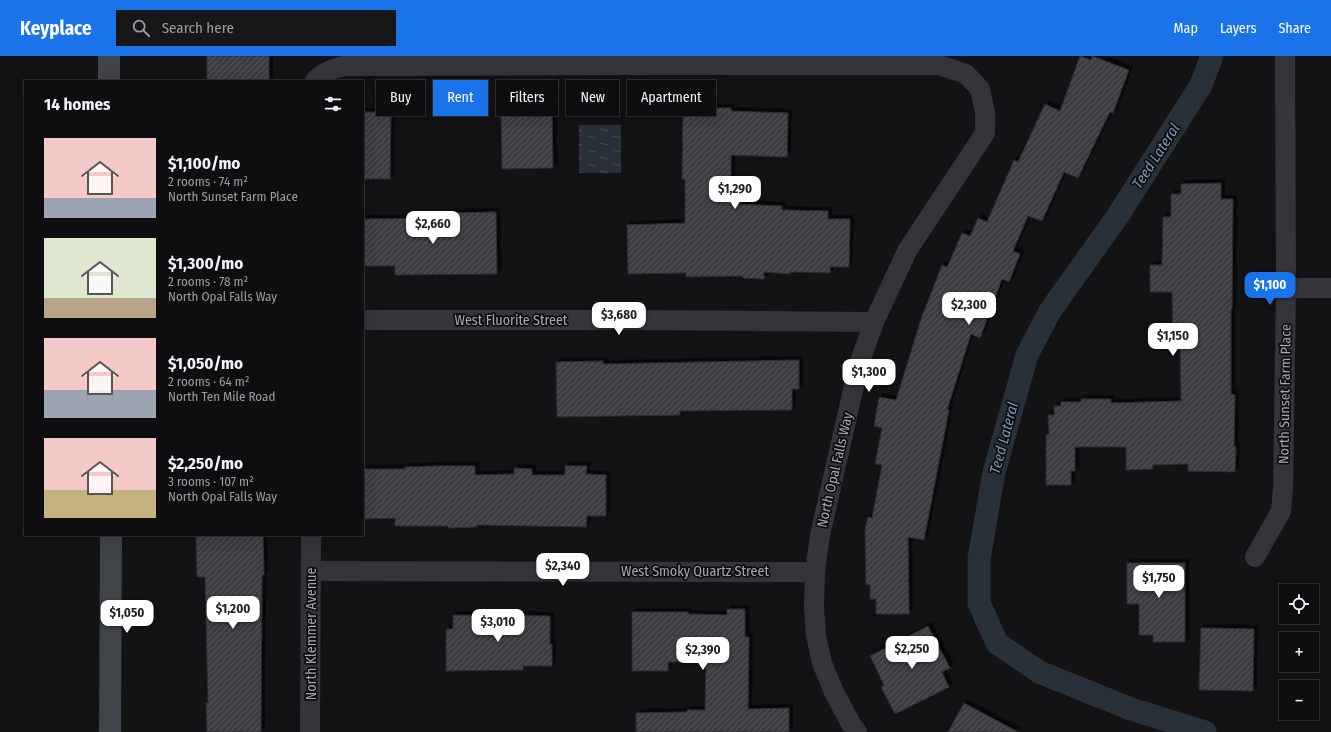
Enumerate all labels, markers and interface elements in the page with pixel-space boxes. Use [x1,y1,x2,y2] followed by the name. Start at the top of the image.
[116,10,396,46] search box
[20,17,92,40] text: Keyplace
[130,17,152,39] icon: search
[162,19,234,37] text: Search here
[1174,20,1198,37] text: Map
[1220,20,1256,37] text: Layers
[1278,20,1311,37] text: Share
[376,80,425,116] chip: Buy
[433,80,488,116] chip: Rent
[496,80,558,116] chip: Filters
[566,80,619,116] chip: New
[627,80,716,116] chip: Apartment
[322,93,344,115] icon: filters
[44,94,111,115] text: 14 homes
[1128,120,1184,192] water label: Teed Lateral
[168,153,240,174] text: $1,100/mo
[76,154,124,202] icon: home
[168,174,248,189] text: 2 rooms · 74 m²
[702,176,768,210] pin: $1,290
[718,181,752,196] text: $1,290
[168,189,298,204] text: North Sunset Farm Place
[400,211,466,245] pin: $2,660
[415,216,451,231] text: $2,660
[168,253,243,274] text: $1,300/mo
[76,254,124,302] icon: home
[1237,272,1303,306] pin: $1,100
[168,274,248,289] text: 2 rooms · 78 m²
[1254,277,1286,292] text: $1,100
[168,289,277,304] text: North Opal Falls Way
[936,292,1002,326] pin: $2,300
[951,297,987,312] text: $2,300
[586,302,652,336] pin: $3,680
[601,307,637,322] text: $3,680
[455,312,568,329] street label: West Fluorite Street
[1140,323,1206,357] pin: $1,150
[1275,324,1295,464] street label: North Sunset Farm Place
[1157,328,1189,343] text: $1,150
[168,353,243,374] text: $1,050/mo
[76,354,124,402] icon: home
[836,359,902,393] pin: $1,300
[852,364,887,379] text: $1,300
[168,374,249,389] text: 2 rooms · 64 m²
[168,389,275,404] text: North Ten Mile Road
[986,400,1022,476] water label: Teed Lateral
[814,410,857,529] street label: North Opal Falls Way
[168,453,243,474] text: $2,250/mo
[76,454,124,502] icon: home
[168,474,254,489] text: 3 rooms · 107 m²
[168,489,277,504] text: North Opal Falls Way
[530,553,596,587] pin: $2,340
[545,558,581,573] text: $2,340
[621,563,769,580] street label: West Smoky Quartz Street
[1126,565,1192,599] pin: $1,750
[303,568,320,700] street label: North Klemmer Avenue
[1142,570,1176,585] text: $1,750
[1279,584,1319,720] map controls
[1279,584,1319,624] button: locate
[200,596,266,630] pin: $1,200
[94,600,160,634] pin: $1,050
[216,601,250,616] text: $1,200
[110,605,144,620] text: $1,050
[465,609,531,643] pin: $3,010
[481,614,515,629] text: $3,010
[1279,632,1319,672] button: +
[879,636,945,670] pin: $2,250
[670,637,736,671] pin: $2,390
[895,641,929,656] text: $2,250
[685,642,721,657] text: $2,390
[1279,680,1319,720] button: −

